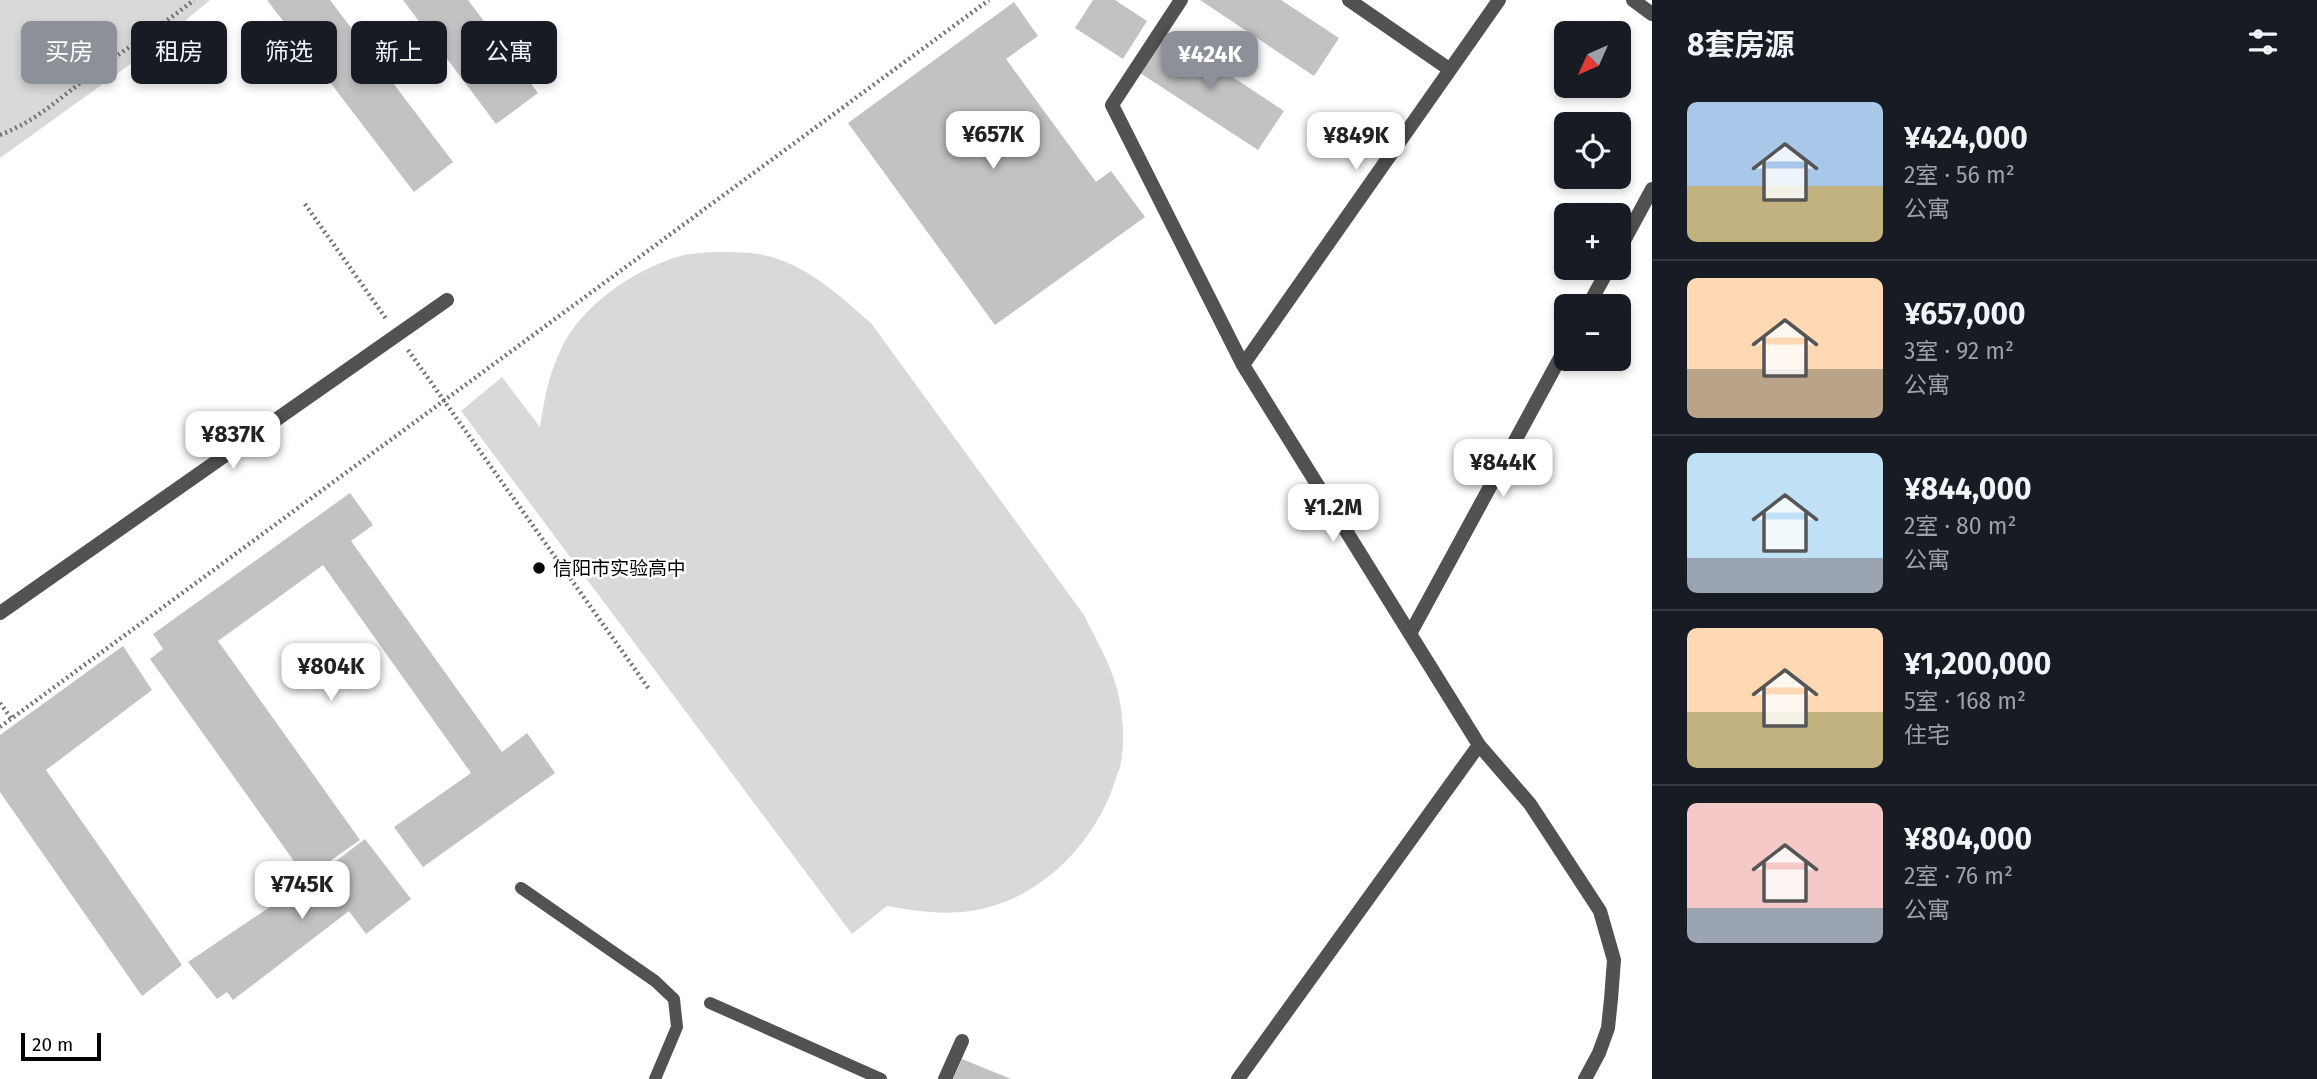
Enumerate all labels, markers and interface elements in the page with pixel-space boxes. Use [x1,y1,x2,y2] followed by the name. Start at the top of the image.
[21,21,117,84] chip: 买房
[131,21,227,84] chip: 租房
[241,21,337,84] chip: 筛选
[351,21,447,84] chip: 新上
[461,21,557,84] chip: 公寓
[1554,21,1631,98] north arrow
[1554,21,1631,371] map controls
[2244,23,2282,61] icon: filters
[1687,27,1794,63] text: 8套房源
[1161,32,1259,91] pin: ¥424K
[1178,40,1242,68] text: ¥424K
[944,111,1042,171] pin: ¥657K
[1554,112,1631,189] button: locate
[1307,113,1405,172] pin: ¥849K
[962,120,1024,148] text: ¥657K
[1904,120,2028,156] text: ¥424,000
[1323,121,1389,149] text: ¥849K
[1743,130,1827,214] icon: home
[1904,161,2015,189] text: 2室 · 56 m²
[1904,195,1950,223] text: 公寓
[1554,203,1631,280] button: +
[1554,294,1631,371] button: −
[1904,296,2026,332] text: ¥657,000
[1743,306,1827,390] icon: home
[1904,337,2014,365] text: 3室 · 92 m²
[1904,371,1950,399] text: 公寓
[184,412,282,471] pin: ¥837K
[201,420,265,448] text: ¥837K
[1454,440,1552,499] pin: ¥844K
[1470,448,1536,476] text: ¥844K
[1904,471,2032,507] text: ¥844,000
[1743,481,1827,565] icon: home
[1284,484,1382,544] pin: ¥1.2M
[1304,493,1362,521] text: ¥1.2M
[1904,512,2017,540] text: 2室 · 80 m²
[1904,546,1950,574] text: 公寓
[553,557,686,580] place label: 信阳市实验高中
[531,560,547,576] marker: 信阳市实验高中
[282,644,380,703] pin: ¥804K
[1904,646,2051,682] text: ¥1,200,000
[297,652,365,680] text: ¥804K
[1743,656,1827,740] icon: home
[1904,687,2026,715] text: 5室 · 168 m²
[1904,721,1950,749] text: 住宅
[1904,821,2032,857] text: ¥804,000
[1743,831,1827,915] icon: home
[253,862,351,921] pin: ¥745K
[1904,862,2013,890] text: 2室 · 76 m²
[271,870,333,898] text: ¥745K
[1904,896,1950,924] text: 公寓
[21,1030,102,1062] scale bar
[32,1033,73,1056] text: 20 m

